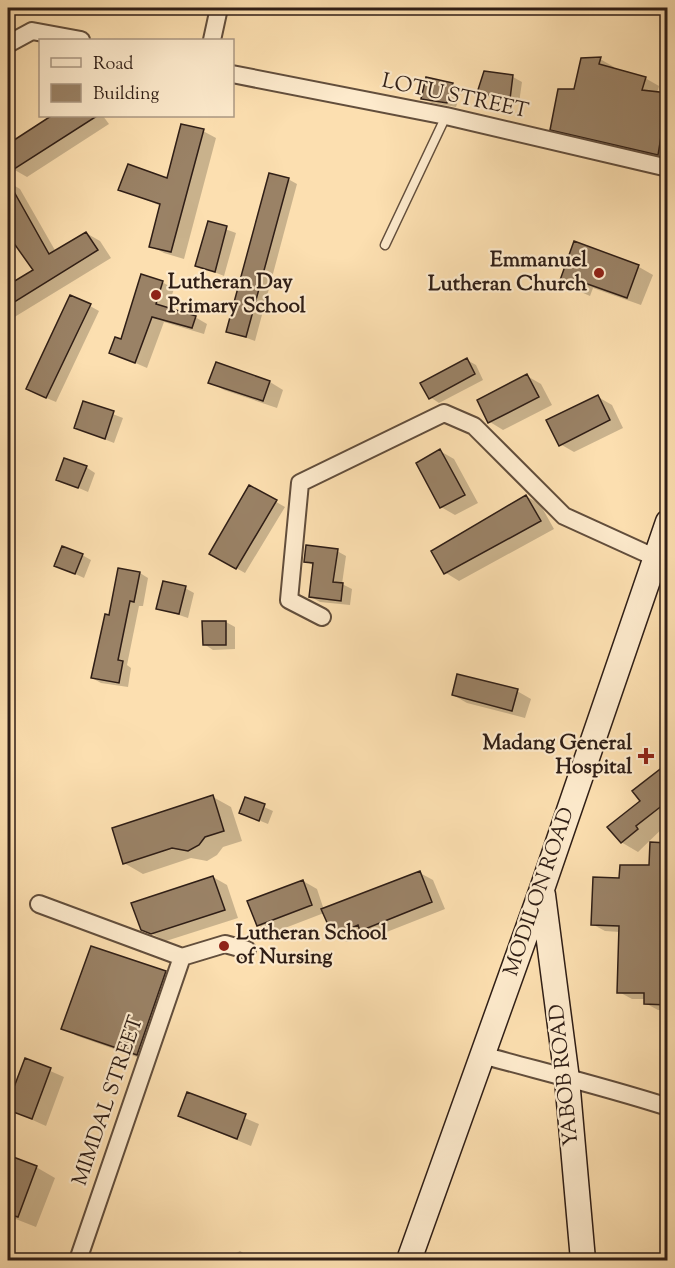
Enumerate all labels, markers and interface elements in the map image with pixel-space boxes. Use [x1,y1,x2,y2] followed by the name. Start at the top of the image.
[39,39,234,117] legend
[93,52,133,78] text: Road
[379,67,531,127] street label: LOTU STREET
[93,82,159,108] text: Building
[428,246,588,300] place label: Emmanuel Lutheran Church
[592,266,606,280] marker: Emmanuel Lutheran Church
[168,268,306,322] place label: Lutheran Day Primary School
[149,288,163,302] marker: Lutheran Day Primary School
[482,729,632,783] place label: Madang General Hospital
[637,747,655,765] marker: Madang General Hospital
[497,803,583,981] street label: MODILON ROAD
[236,919,387,973] place label: Lutheran School of Nursing
[217,939,231,953] marker: Lutheran School of Nursing
[543,1002,587,1148] street label: YABOB ROAD
[66,1012,152,1190] street label: MIMDAL STREET

